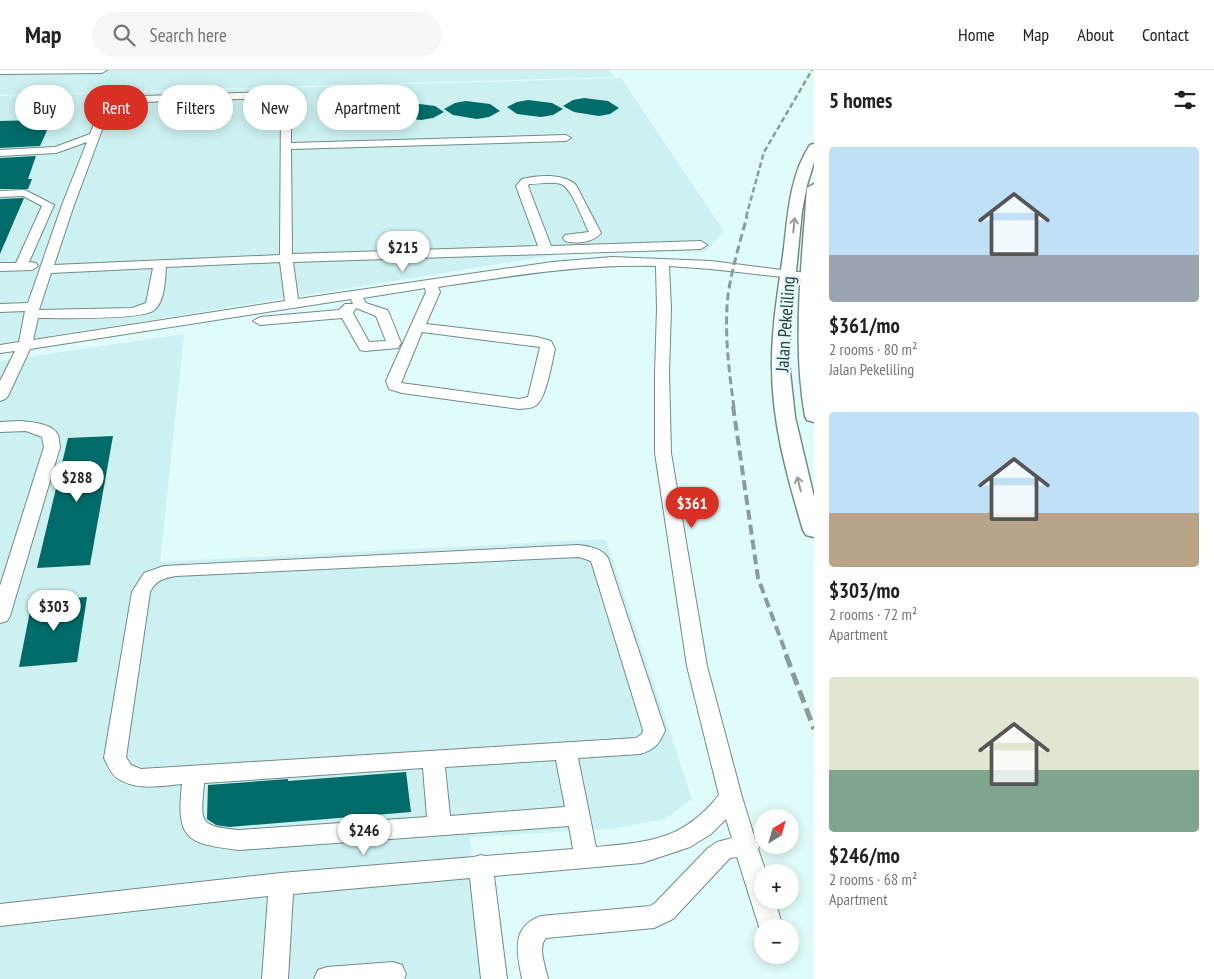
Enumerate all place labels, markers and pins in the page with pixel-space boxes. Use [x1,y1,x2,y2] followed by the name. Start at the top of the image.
[373,230,433,273] pin: $215
[47,460,107,503] pin: $288
[662,486,722,529] pin: $361
[24,590,84,632] pin: $303
[334,814,394,856] pin: $246

